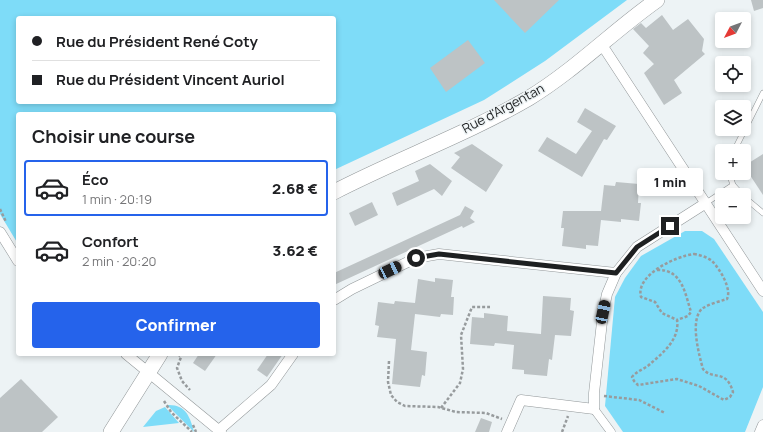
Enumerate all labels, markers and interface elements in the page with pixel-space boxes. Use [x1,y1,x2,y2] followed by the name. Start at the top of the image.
[715,12,751,48] north arrow
[715,12,751,224] map controls
[56,31,258,52] text: Rue du Président René Coty
[715,56,751,92] button: locate
[56,69,285,90] text: Rue du Président Vincent Auriol
[459,79,547,137] street label: Rue d'Argentan
[715,100,751,136] button: layers
[32,124,195,148] text: Choisir une course
[715,144,751,180] button: +
[637,168,703,196] callout: 1 min
[82,169,108,190] text: Éco
[34,170,70,206] icon: car
[654,173,686,191] text: 1 min
[272,178,318,199] text: 2.68 €
[715,188,751,224] button: −
[82,190,152,208] text: 1 min · 20:19
[661,217,679,235] route end
[82,231,139,252] text: Confort
[34,232,70,268] icon: car
[273,240,318,261] text: 3.62 €
[407,249,425,267] route start
[82,252,157,270] text: 2 min · 20:20
[377,259,403,281] car
[595,299,611,325] car
[32,302,320,348] button: Confirmer

